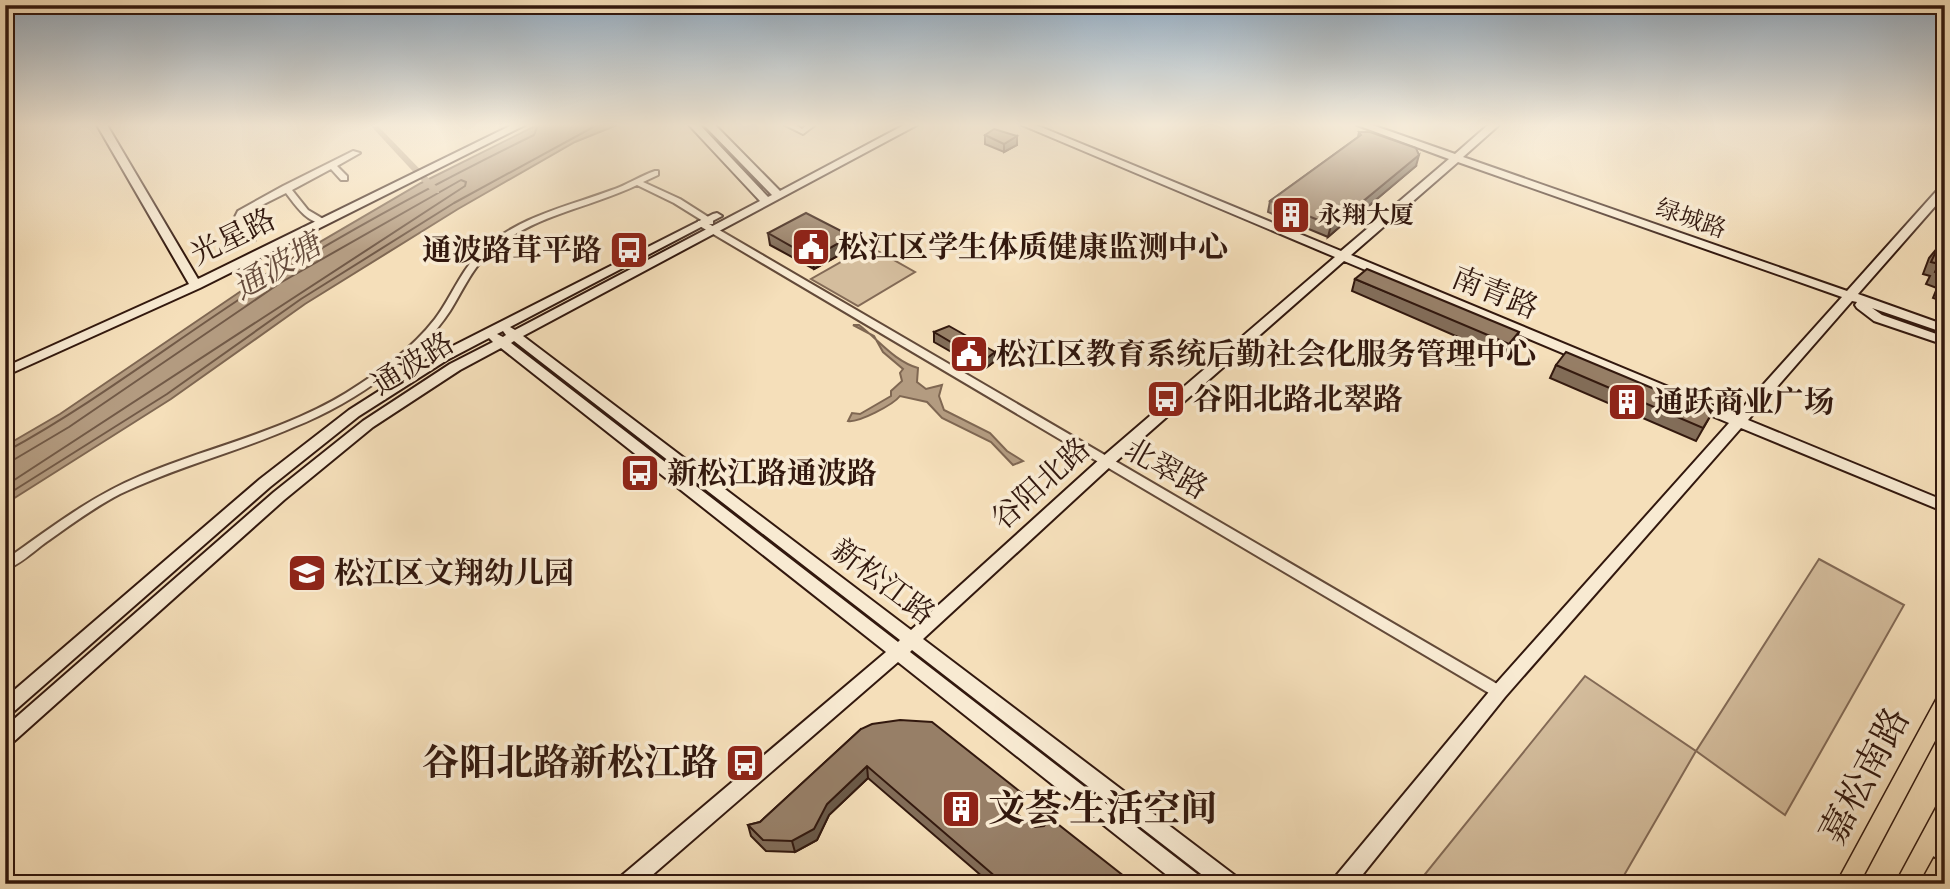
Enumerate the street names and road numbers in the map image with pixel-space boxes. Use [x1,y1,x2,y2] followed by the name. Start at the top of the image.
[1652,193,1730,245] street label: 绿城路
[184,201,282,273] street label: 光星路
[1446,259,1544,327] street label: 南青路
[365,324,461,404] street label: 通波路
[984,430,1098,538] street label: 谷阳北路
[1118,430,1214,508] street label: 北翠路
[824,531,942,633] street label: 新松江路
[1810,700,1920,852] street label: 嘉松南路

